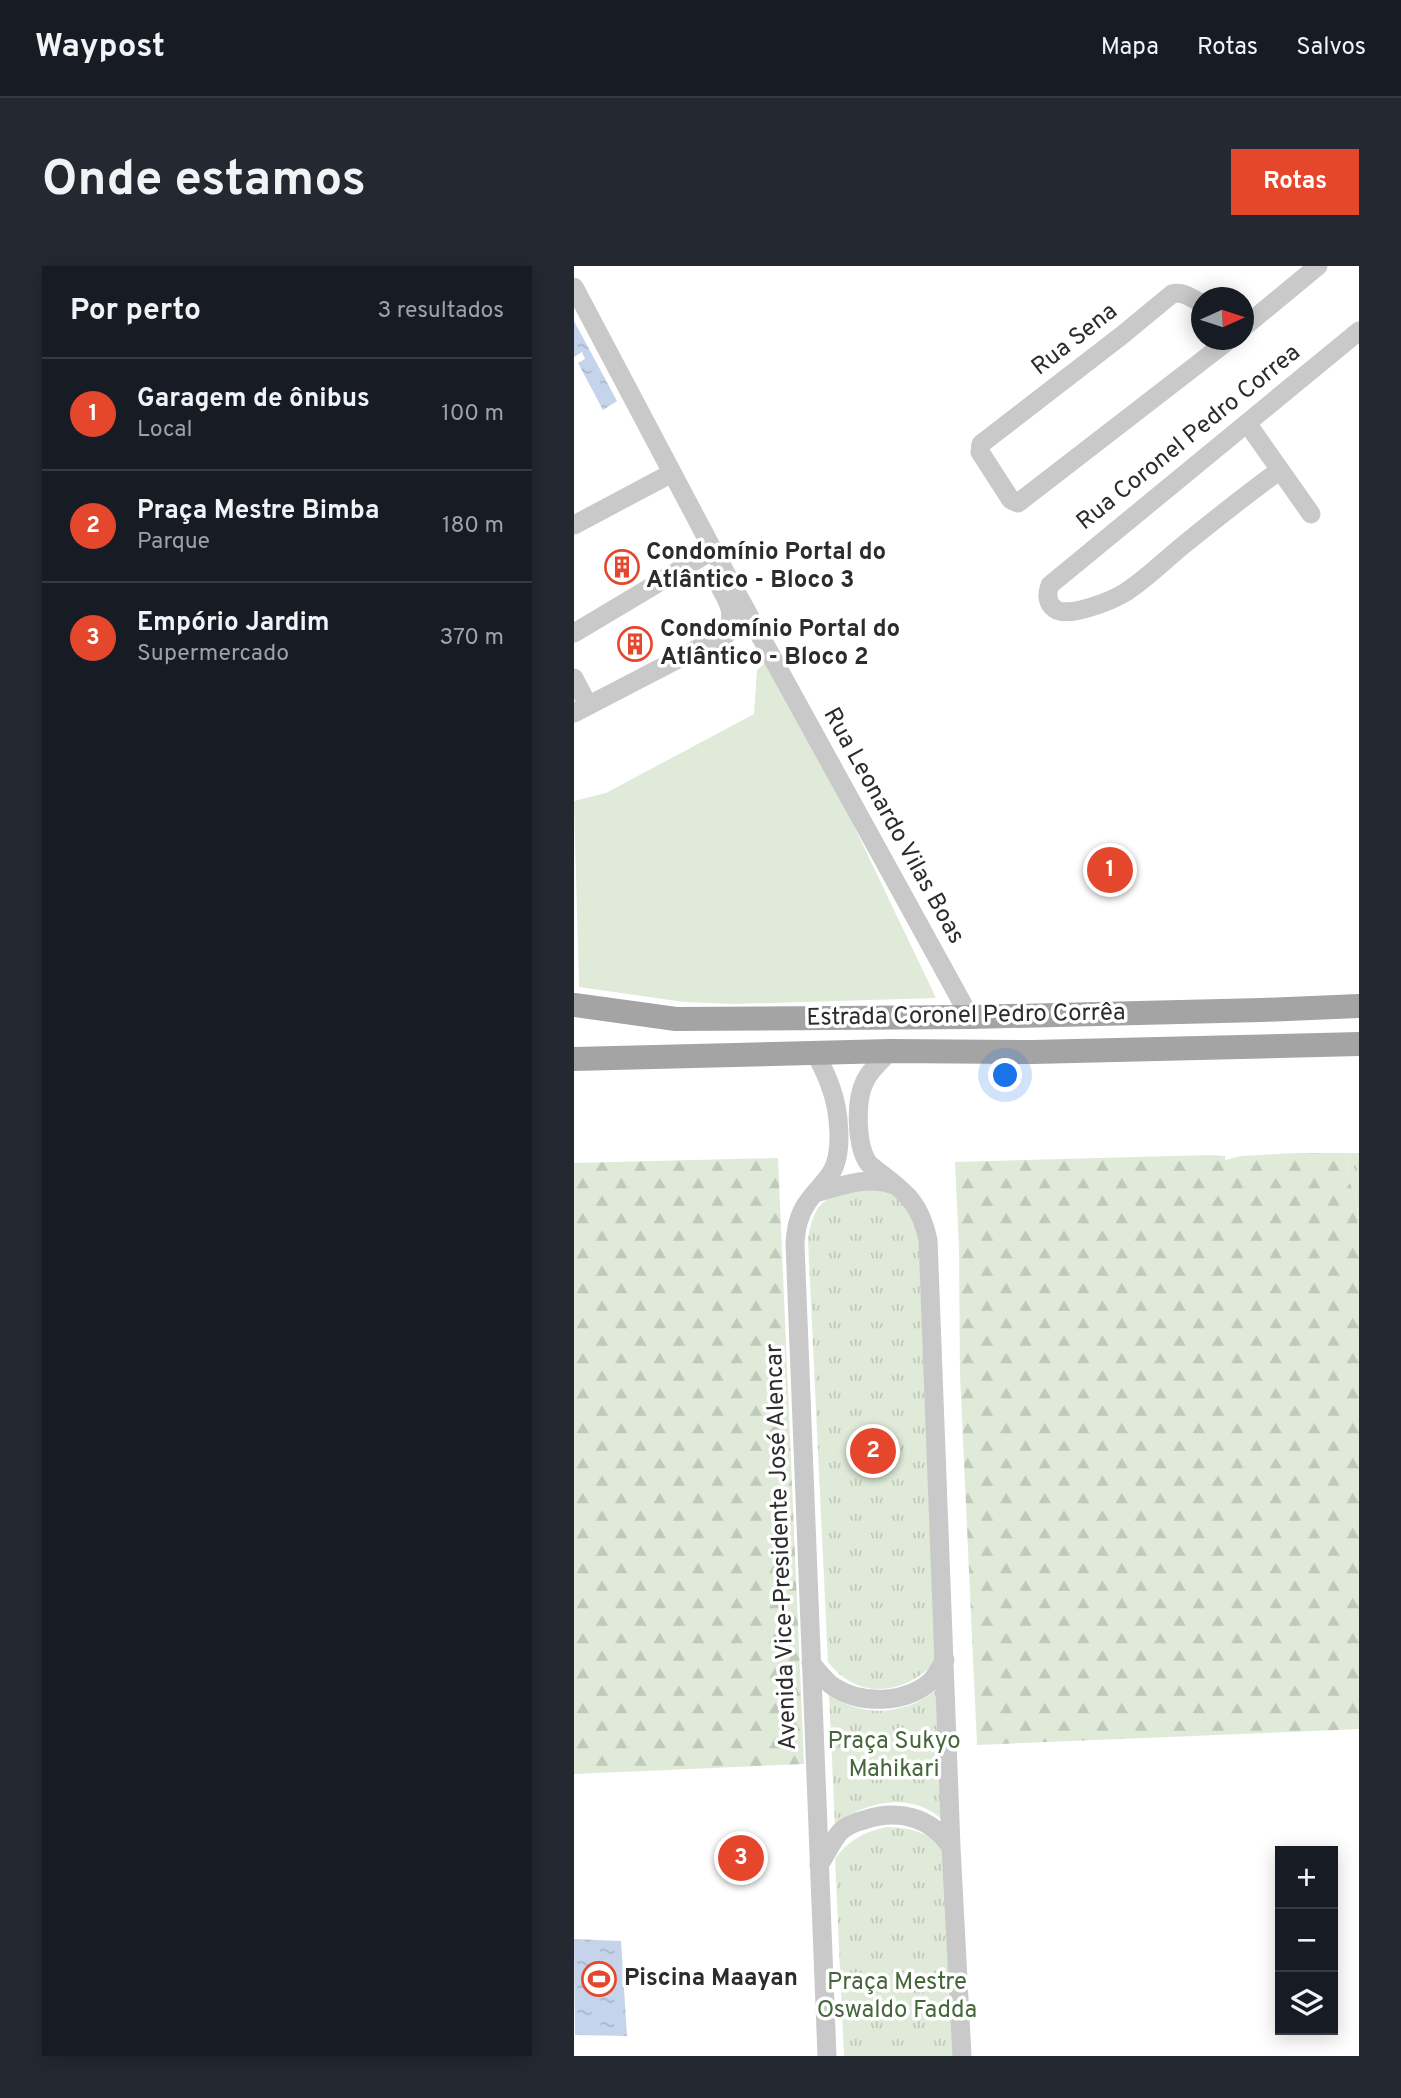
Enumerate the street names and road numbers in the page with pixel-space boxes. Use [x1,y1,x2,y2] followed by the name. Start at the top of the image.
[1026,297,1124,383] street label: Rua Sena
[1071,338,1307,538] street label: Rua Coronel Pedro Correa
[816,703,970,949] street label: Rua Leonardo Vilas Boas
[806,998,1126,1034] street label: Estrada Coronel Pedro Corrêa
[760,1343,804,1751] street label: Avenida Vice-Presidente José Alencar

